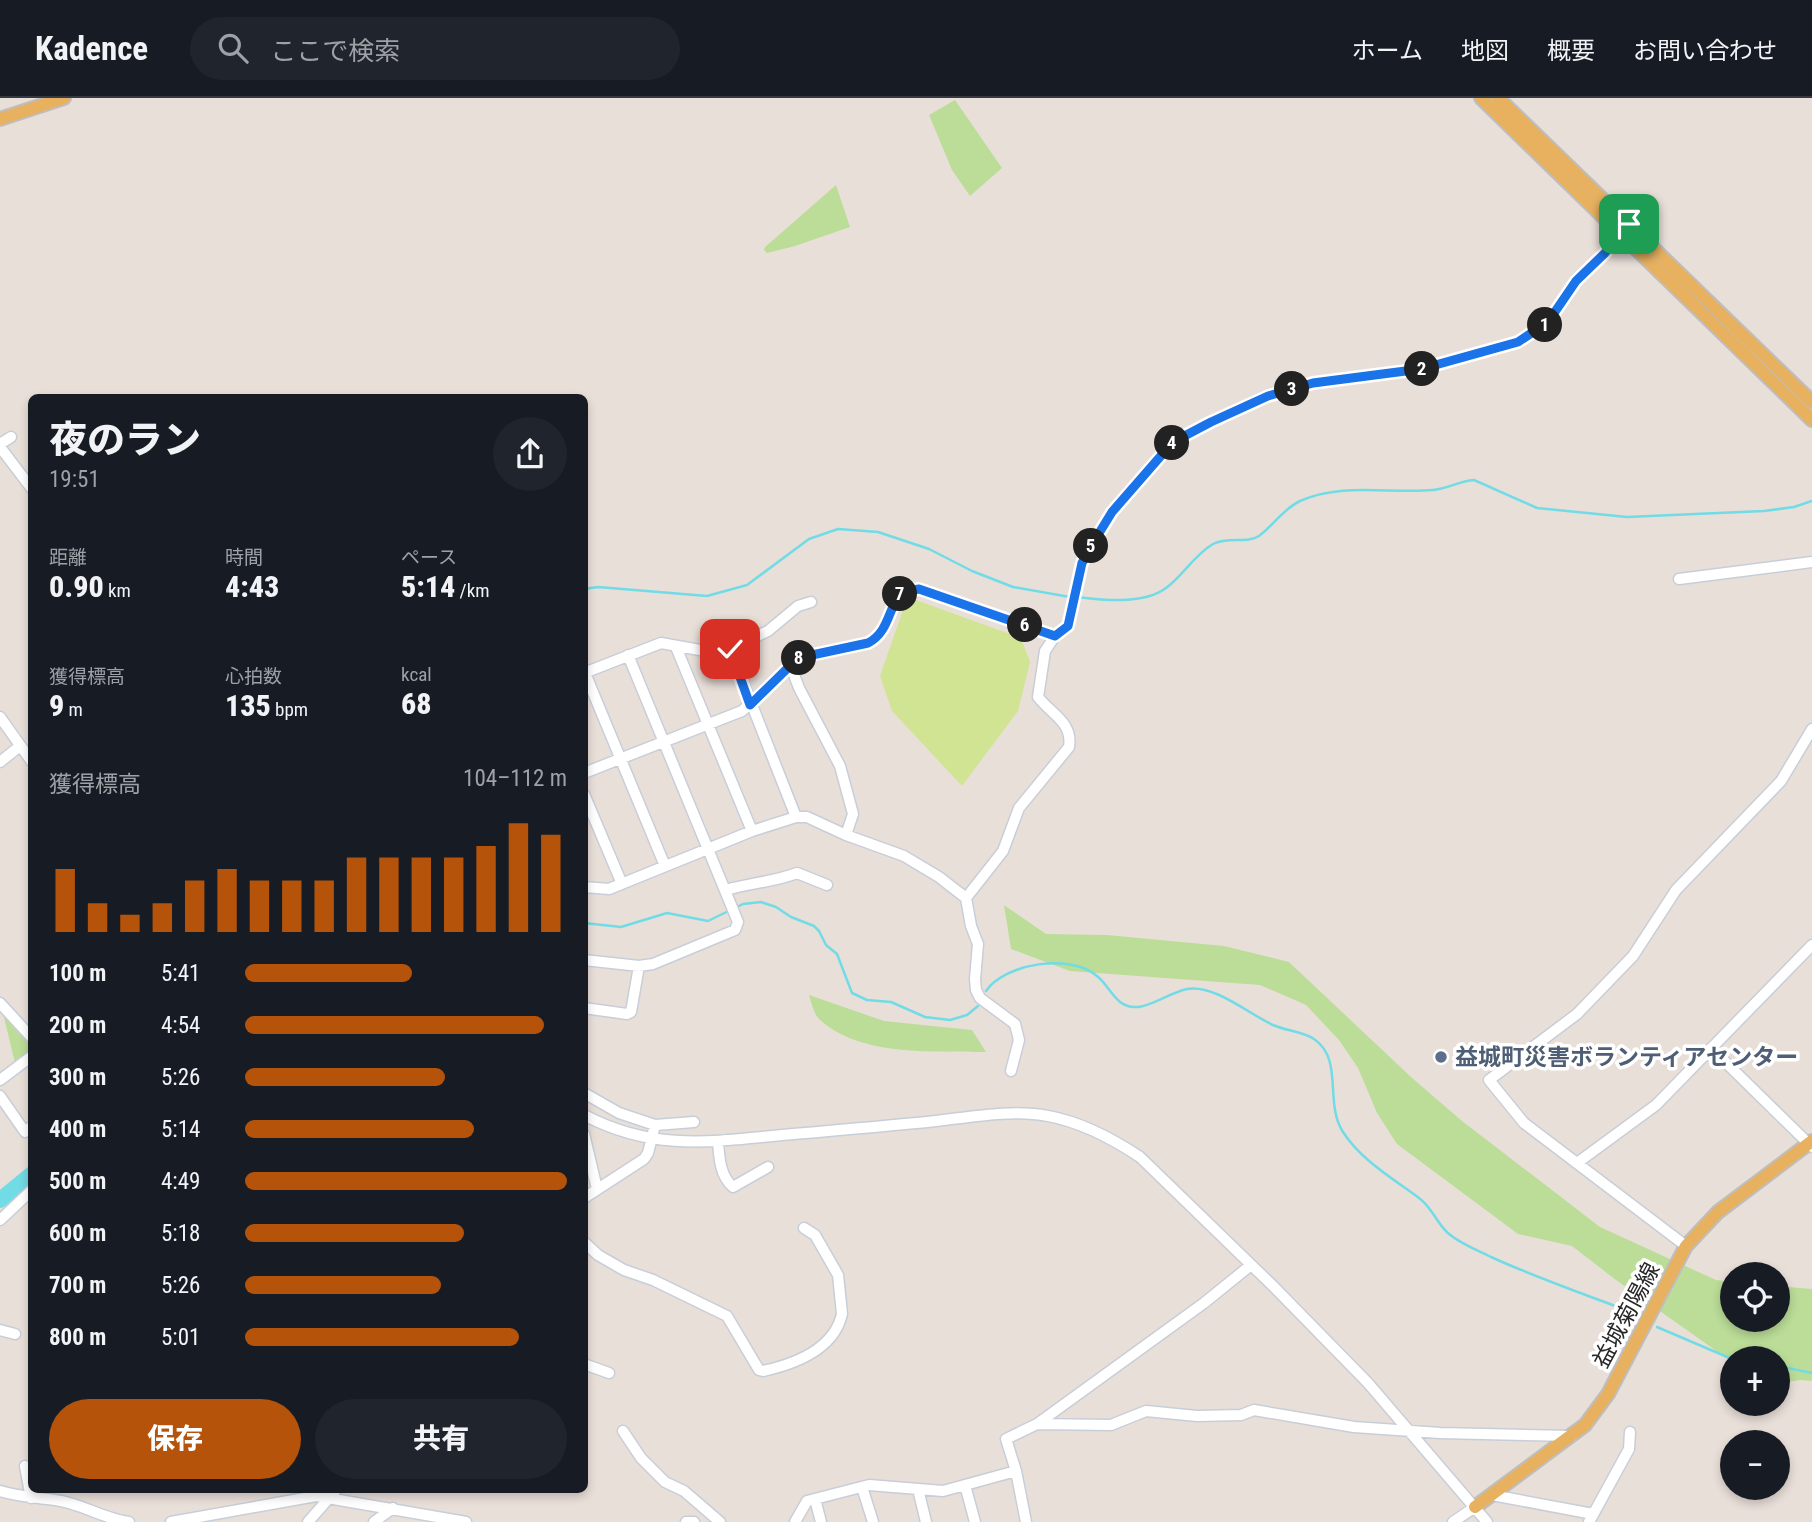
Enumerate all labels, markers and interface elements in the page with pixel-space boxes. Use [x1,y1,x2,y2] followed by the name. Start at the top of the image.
[190,17,680,80] search box
[35,29,148,68] text: Kadence
[214,29,252,67] icon: search
[270,36,400,66] text: ここで検索
[1352,37,1423,65] text: ホーム
[1461,37,1509,65] text: 地図
[1547,37,1595,65] text: 概要
[1633,37,1777,65] text: お問い合わせ
[1599,194,1659,254] pin
[1610,205,1648,243] icon: arrive
[1528,308,1562,342] pin: 1
[1540,313,1549,336] text: 1
[1404,352,1440,386] pin: 2
[1417,357,1426,380] text: 2
[1274,372,1310,406] pin: 3
[1287,377,1296,400] text: 3
[493,417,567,491] button: share
[49,418,201,462] text: 夜のラン
[1154,426,1190,460] pin: 4
[1167,431,1176,454] text: 4
[49,466,100,493] text: 19:51
[1074,528,1108,564] pin: 5
[1086,534,1095,557] text: 5
[49,546,87,569] text: 距離
[225,546,263,569] text: 時間
[401,546,457,569] text: ペース
[49,569,104,604] text: 0.90
[225,569,279,604] text: 4:43
[401,569,455,604] text: 5:14
[883,576,918,612] pin: 7
[104,579,131,602] text: km
[455,579,490,602] text: /km
[895,582,904,605] text: 7
[1007,608,1042,642] pin: 6
[1020,613,1029,636] text: 6
[700,619,760,679] pin
[711,630,749,668] icon: check
[782,640,816,676] pin: 8
[794,646,803,669] text: 8
[401,663,432,686] text: kcal
[49,665,125,688] text: 獲得標高
[225,665,282,688] text: 心拍数
[401,686,432,721] text: 68
[49,688,64,723] text: 9
[225,688,271,723] text: 135
[64,698,83,721] text: m
[271,698,308,721] text: bpm
[463,765,567,792] text: 104–112 m
[49,771,141,798] text: 獲得標高
[49,960,106,987] text: 100 m
[161,960,200,987] text: 5:41
[49,1012,106,1039] text: 200 m
[161,1012,200,1039] text: 4:54
[1455,1044,1798,1071] place label: 益城町災害ボランティアセンター
[1433,1049,1449,1065] marker: 益城町災害ボランティアセンター
[49,1064,106,1091] text: 300 m
[161,1064,200,1091] text: 5:26
[49,1116,106,1143] text: 400 m
[161,1116,200,1143] text: 5:14
[49,1168,106,1195] text: 500 m
[161,1168,200,1195] text: 4:49
[49,1220,106,1247] text: 600 m
[161,1220,200,1247] text: 5:18
[1588,1258,1665,1372] street label: 益城菊陽線
[1720,1262,1790,1500] map controls
[1720,1262,1790,1332] button: locate
[49,1272,106,1299] text: 700 m
[161,1272,200,1299] text: 5:26
[49,1324,106,1351] text: 800 m
[161,1324,200,1351] text: 5:01
[1720,1346,1790,1416] button: +
[49,1399,301,1479] button: 保存
[315,1399,567,1479] button: 共有
[1720,1430,1790,1500] button: −

